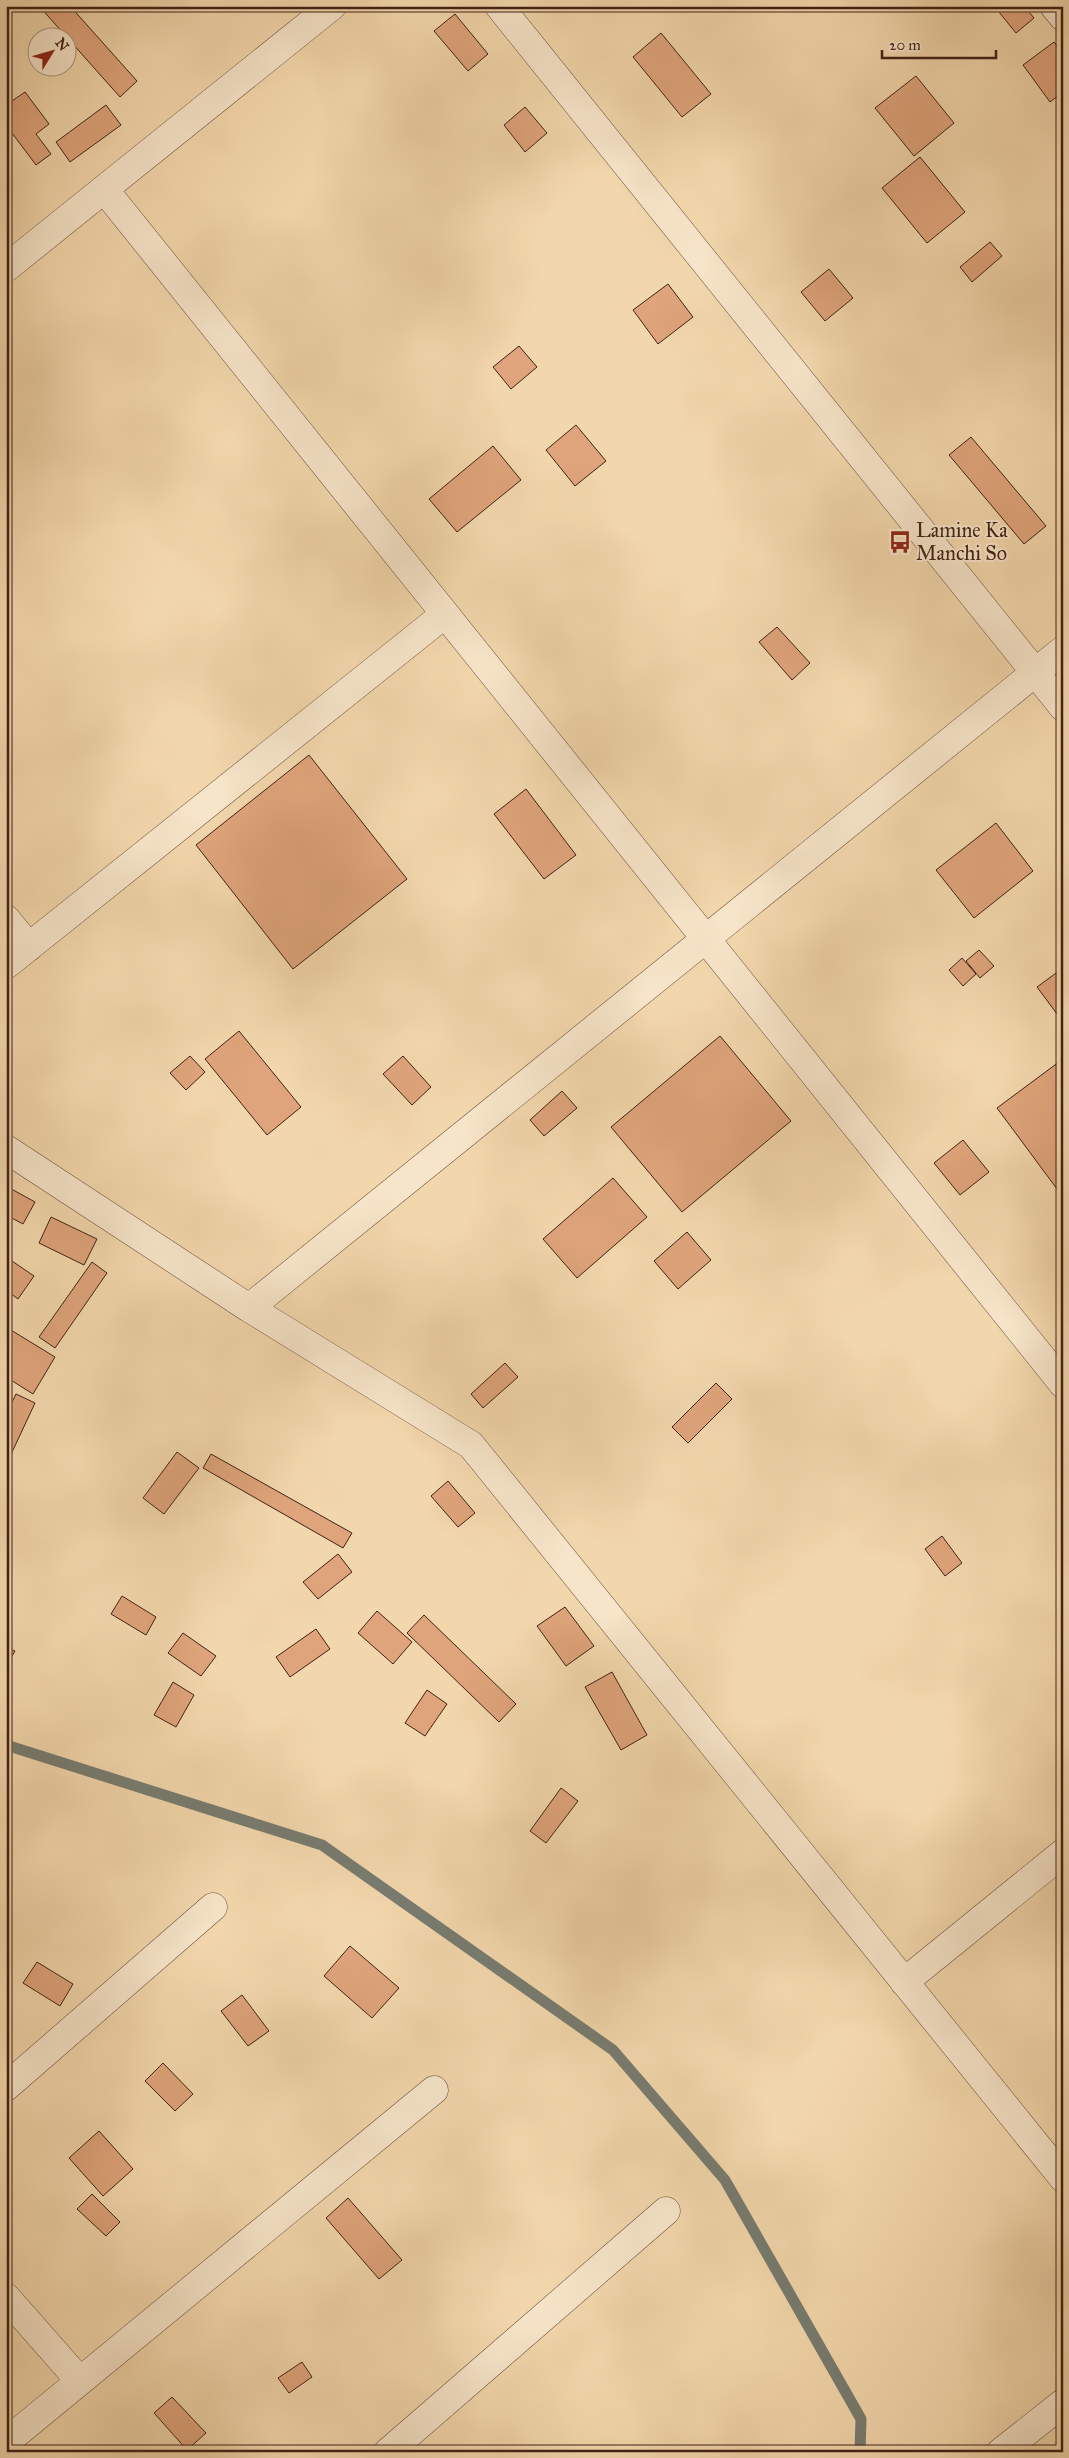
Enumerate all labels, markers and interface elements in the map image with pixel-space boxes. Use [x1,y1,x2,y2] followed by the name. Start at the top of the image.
[28,28,78,78] north arrow
[882,28,995,60] scale bar
[52,35,72,54] text: N
[889,36,921,54] text: 20 m
[916,518,1008,565] place label: Lamine Ka Manchi So
[887,529,913,555] bus stop icon: Lamine Ka Manchi So

